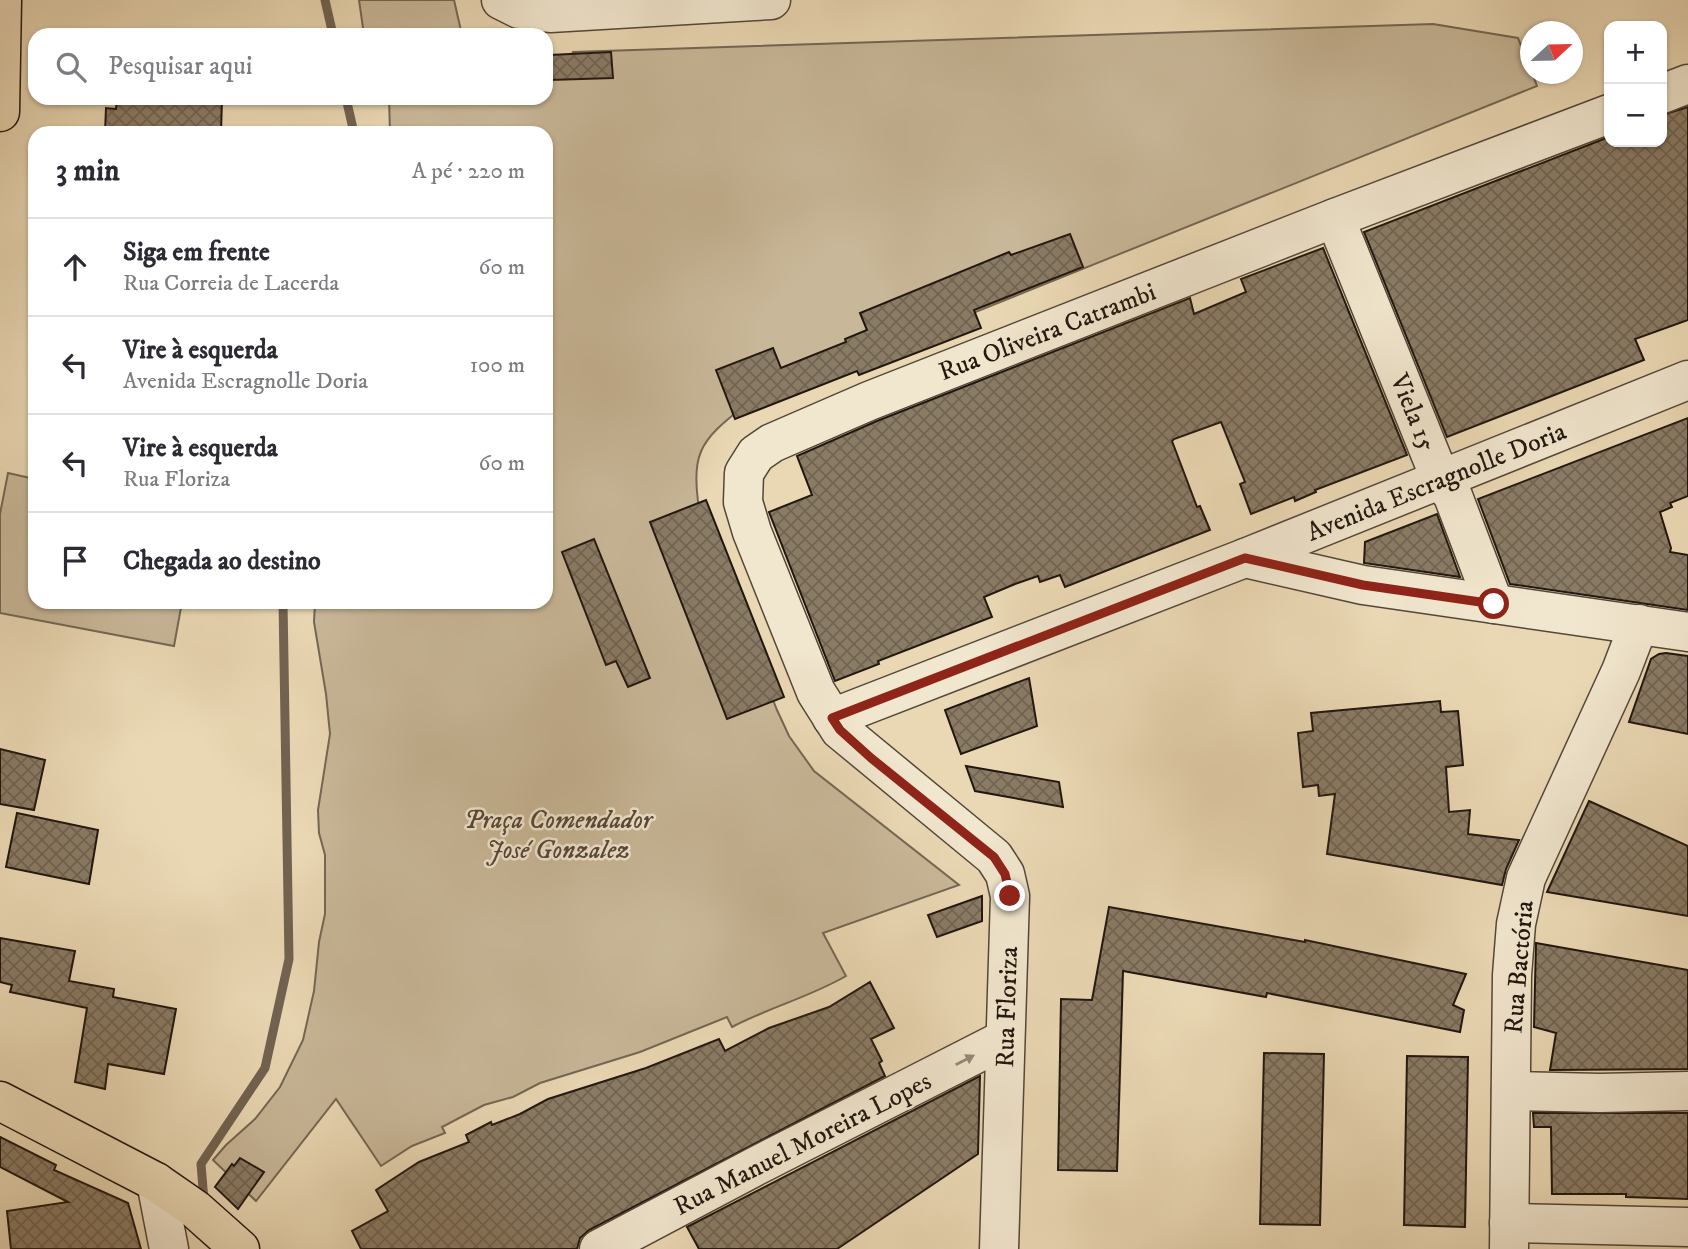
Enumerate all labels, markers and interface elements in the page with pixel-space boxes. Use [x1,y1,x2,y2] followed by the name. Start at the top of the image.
[1520,21,1583,84] north arrow
[1604,21,1667,147] map controls
[1604,21,1667,84] button: +
[28,28,553,105] search box
[52,48,90,86] icon: search
[108,50,252,83] text: Pesquisar aqui
[1604,84,1667,147] button: −
[56,153,120,190] text: 3 min
[412,157,525,186] text: A pé · 220 m
[123,236,270,269] text: Siga em frente
[56,248,94,286] icon: ahead
[478,253,525,282] text: 60 m
[123,269,339,298] text: Rua Correia de Lacerda
[934,276,1161,389] street label: Rua Oliveira Catrambi
[123,334,278,367] text: Vire à esquerda
[56,346,94,384] icon: left
[470,351,525,380] text: 100 m
[123,367,368,396] text: Avenida Escragnolle Doria
[1382,368,1443,456] street label: Viela 15
[1302,415,1571,550] street label: Avenida Escragnolle Doria
[123,432,278,465] text: Vire à esquerda
[56,444,94,482] icon: left
[478,449,525,478] text: 60 m
[123,465,230,494] text: Rua Floriza
[56,542,94,580] icon: arrive
[123,545,321,578] text: Chegada ao destino
[1478,588,1509,619] route start
[464,804,654,867] park label: Praça Comendador José Gonzalez
[994,880,1025,911] route end
[1497,899,1542,1035] street label: Rua Bactória
[989,946,1026,1068] street label: Rua Floriza
[955,1054,975,1066] one-way arrow
[668,1065,937,1224] street label: Rua Manuel Moreira Lopes

